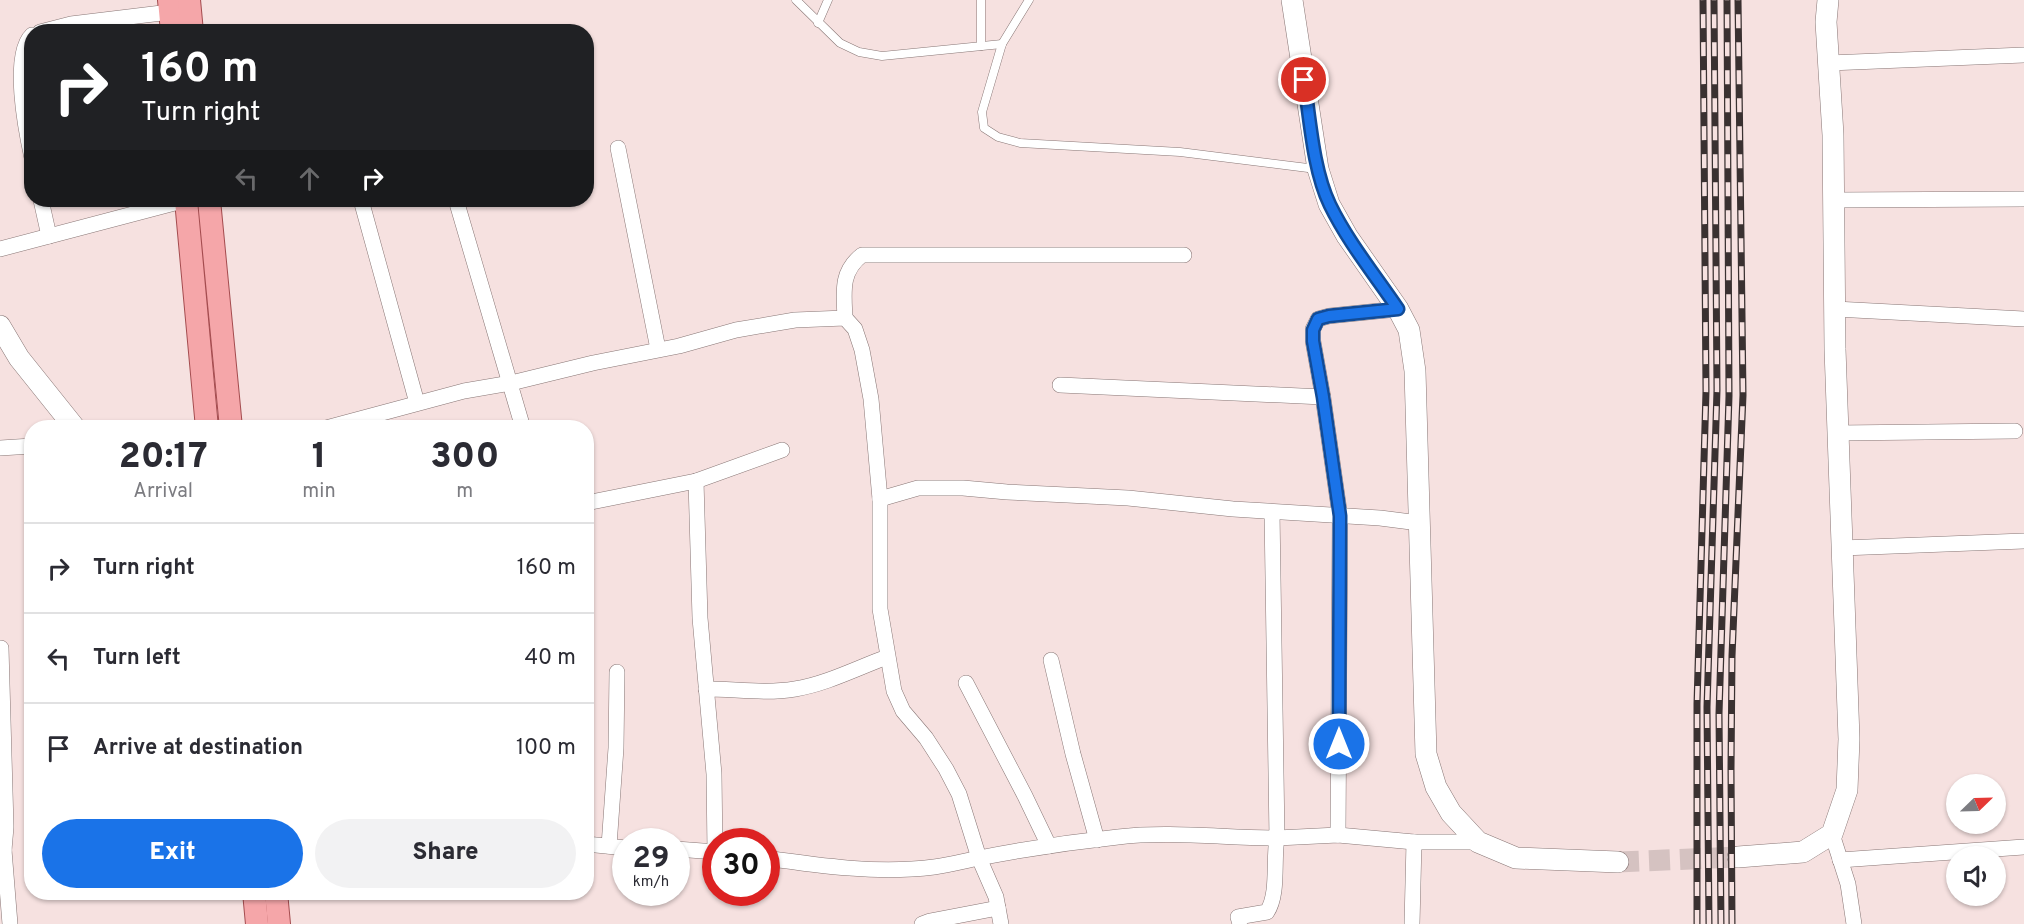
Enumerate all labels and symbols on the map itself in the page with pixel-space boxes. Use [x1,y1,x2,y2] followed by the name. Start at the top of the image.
[1278,54,1329,105] pin
[1307,712,1371,776] position arrow
[1946,774,2006,834] north arrow
[702,828,780,906] speed limit sign: 30

